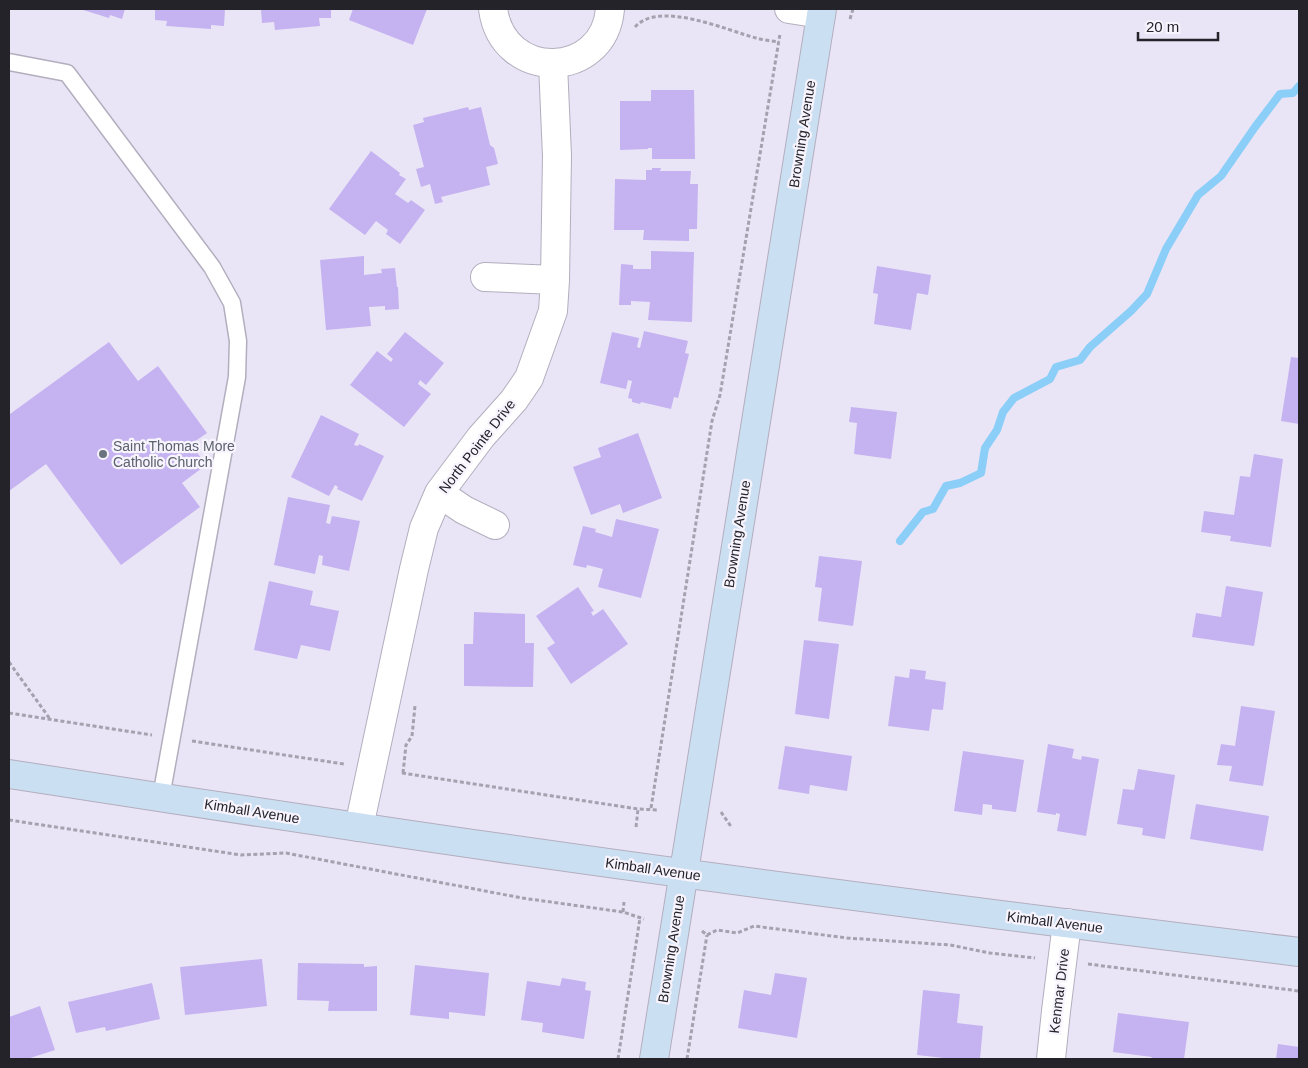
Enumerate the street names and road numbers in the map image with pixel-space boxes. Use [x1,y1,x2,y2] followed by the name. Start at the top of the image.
[786,79,818,189] street label: Browning Avenue
[435,396,519,496] street label: North Pointe Drive
[721,479,753,589] street label: Browning Avenue
[203,796,301,826] street label: Kimball Avenue
[604,854,702,884] street label: Kimball Avenue
[655,894,687,1004] street label: Browning Avenue
[1006,908,1104,936] street label: Kimball Avenue
[1046,947,1072,1034] street label: Kenmar Drive

